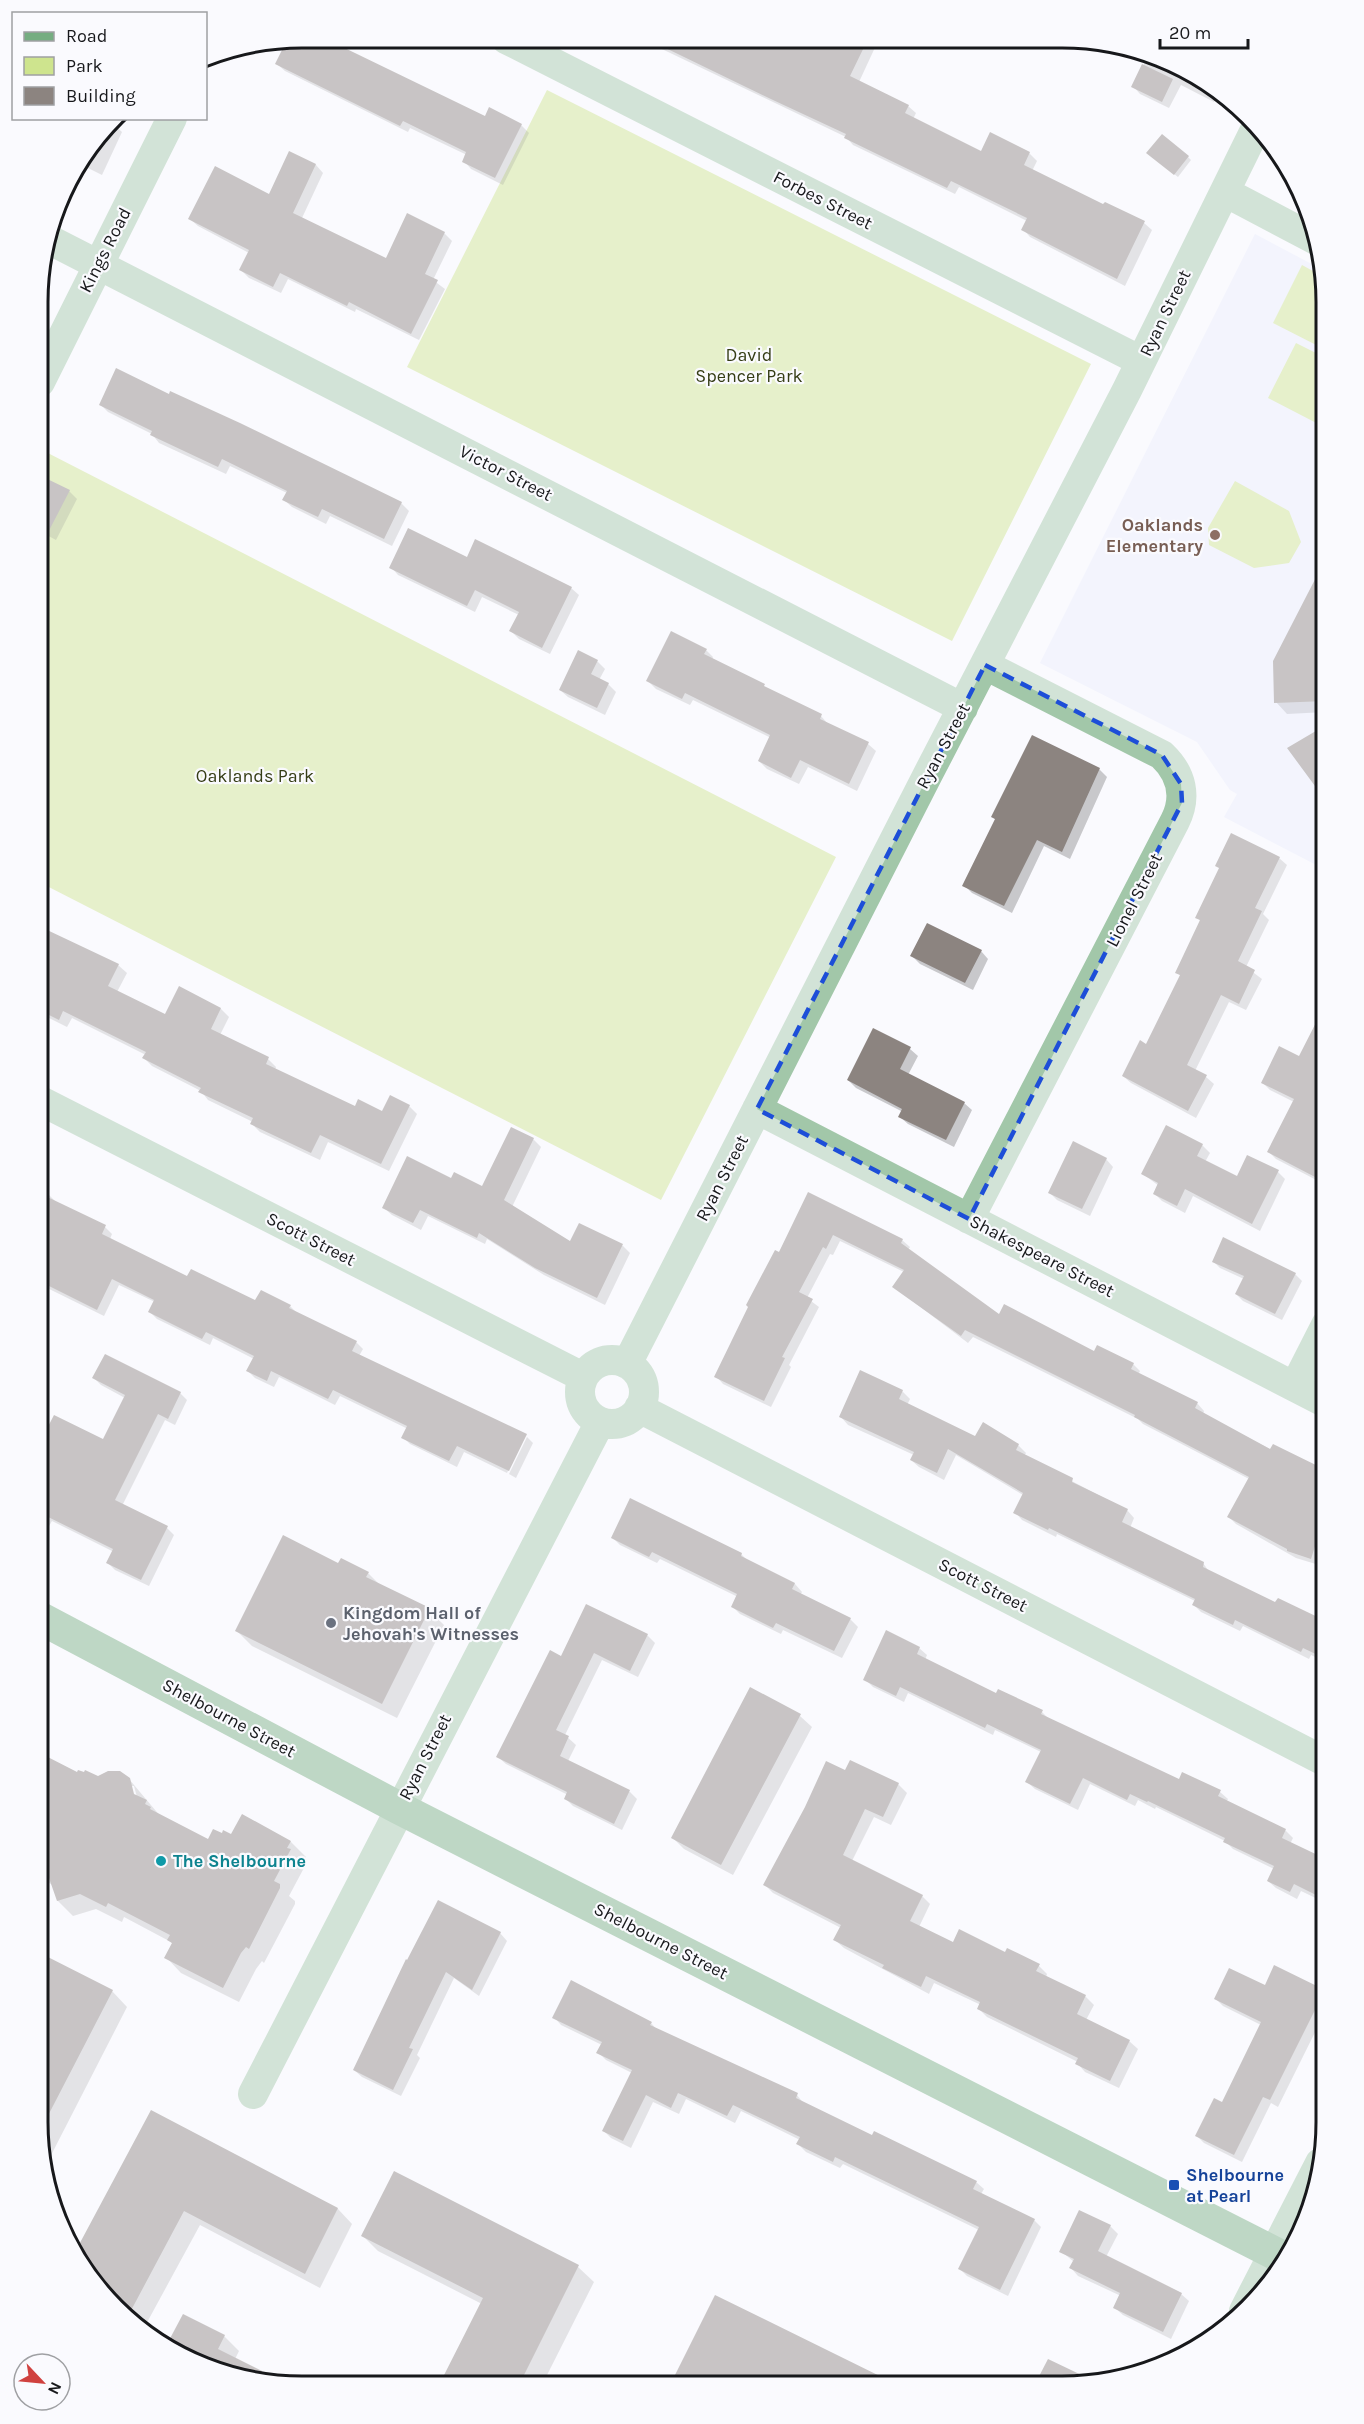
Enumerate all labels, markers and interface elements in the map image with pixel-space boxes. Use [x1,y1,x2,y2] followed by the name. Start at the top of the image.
[12,12,207,120] legend
[1160,12,1248,50] scale bar
[1169,22,1211,44] text: 20 m
[66,25,107,47] text: Road
[66,55,103,77] text: Park
[66,85,136,107] text: Building
[770,166,876,234] street label: Forbes Street
[74,204,136,296] street label: Kings Road
[1135,266,1196,360] street label: Ryan Street
[695,344,803,387] park label: David Spencer Park
[456,440,556,506] street label: Victor Street
[1106,514,1203,557] place label: Oaklands Elementary
[1208,528,1222,542] marker: Oaklands Elementary
[911,699,975,793] street label: Ryan Street
[196,765,314,787] park label: Oaklands Park
[1101,849,1167,951] street label: Lionel Street
[691,1131,753,1225] street label: Ryan Street
[263,1207,360,1271] street label: Scott Street
[966,1210,1118,1302] street label: Shakespeare Street
[935,1553,1032,1617] street label: Scott Street
[343,1602,519,1645] place label: Kingdom Hall of Jehovah's Witnesses
[324,1616,338,1630] marker: Kingdom Hall of Jehovah's Witnesses
[159,1674,300,1762] street label: Shelbourne Street
[394,1710,456,1804] street label: Ryan Street
[173,1850,306,1872] place label: The Shelbourne
[154,1854,168,1868] marker: The Shelbourne
[590,1898,732,1984] street label: Shelbourne Street
[1186,2164,1284,2207] place label: Shelbourne at Pearl
[1167,2178,1181,2192] marker: Shelbourne at Pearl
[12,2352,72,2412] north arrow
[44,2379,66,2398] text: N

